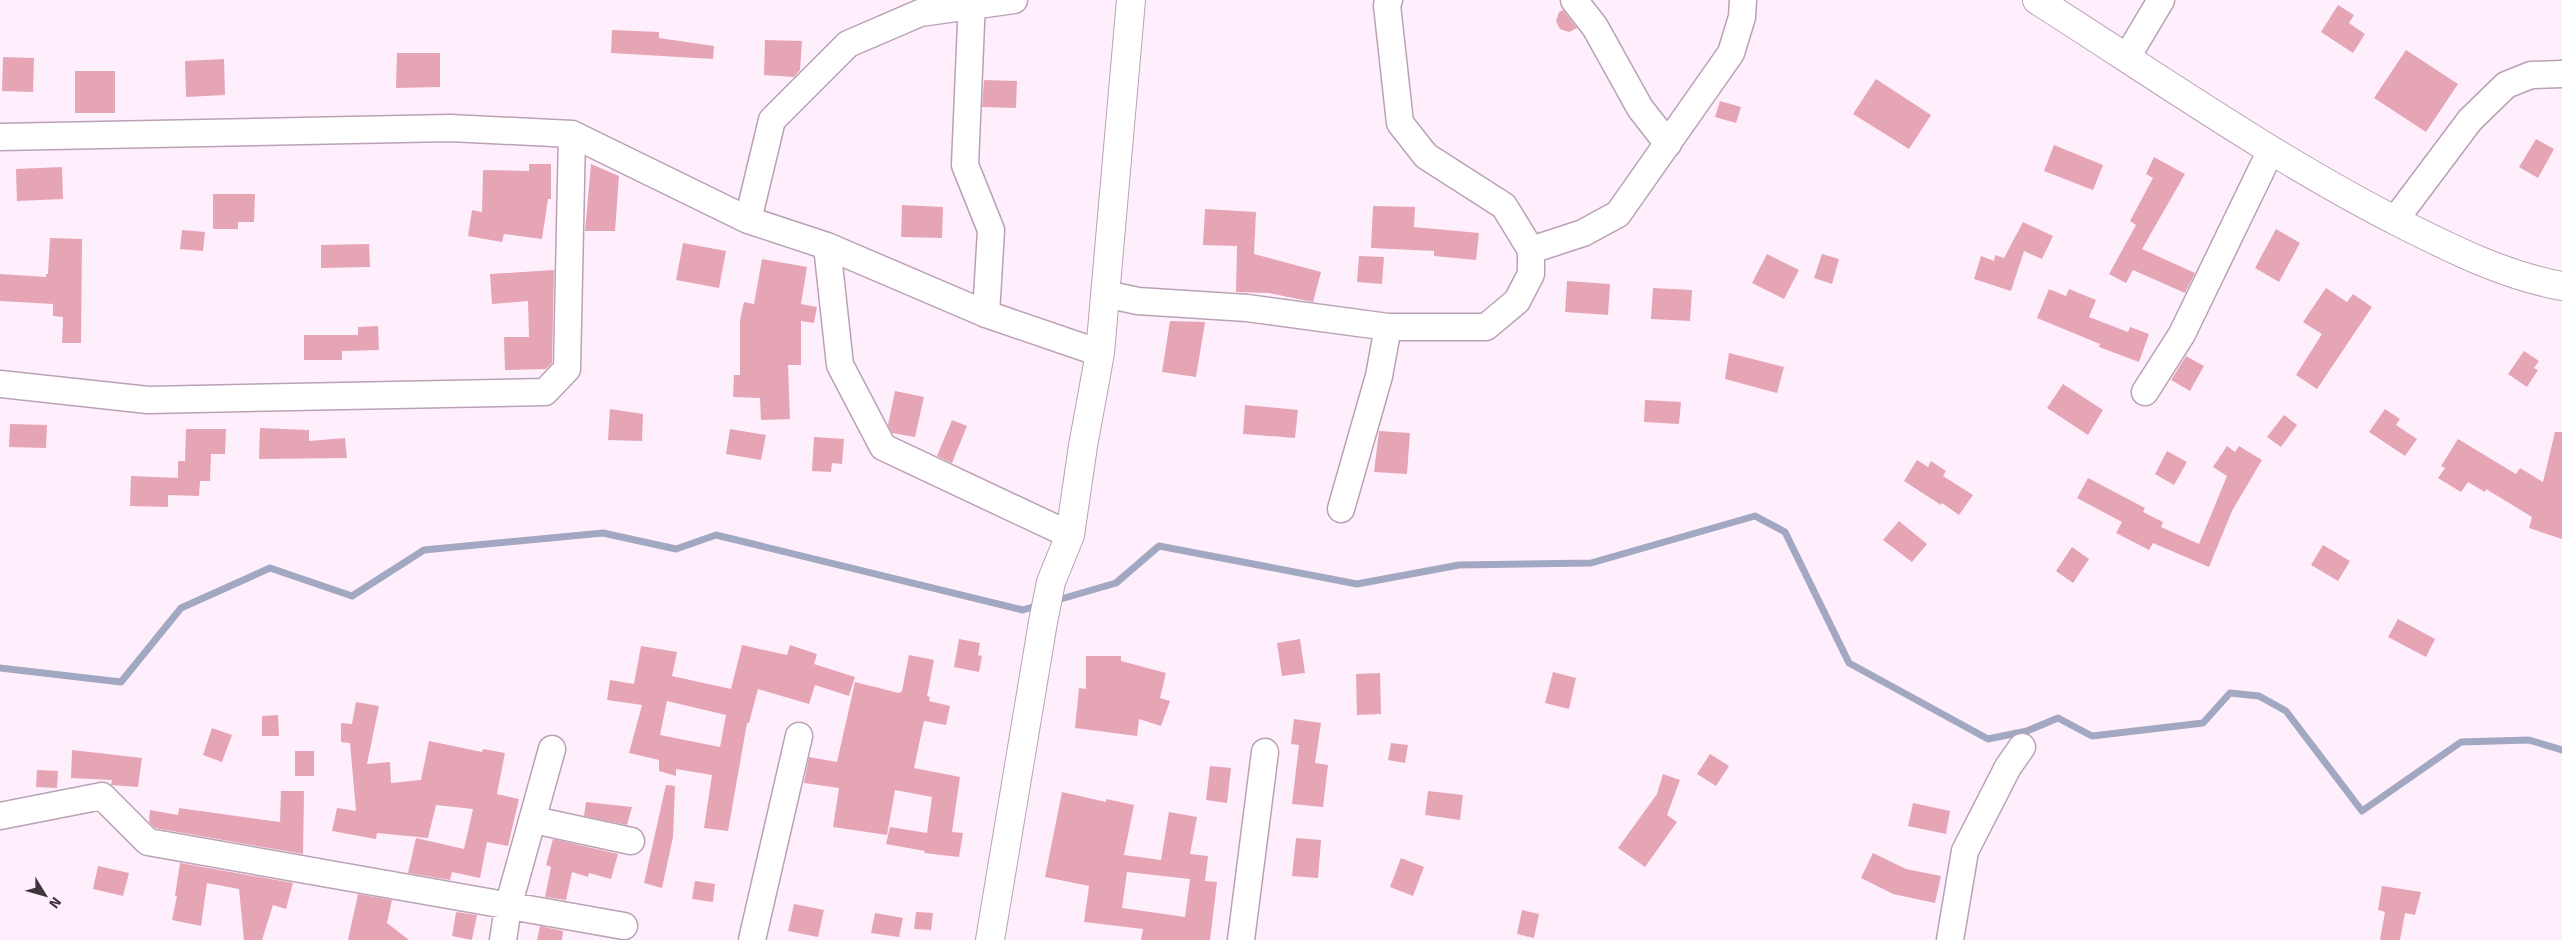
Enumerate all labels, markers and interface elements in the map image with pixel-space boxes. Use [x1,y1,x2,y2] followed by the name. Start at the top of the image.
[20,870,70,920] north arrow
[45,894,65,912] text: N

